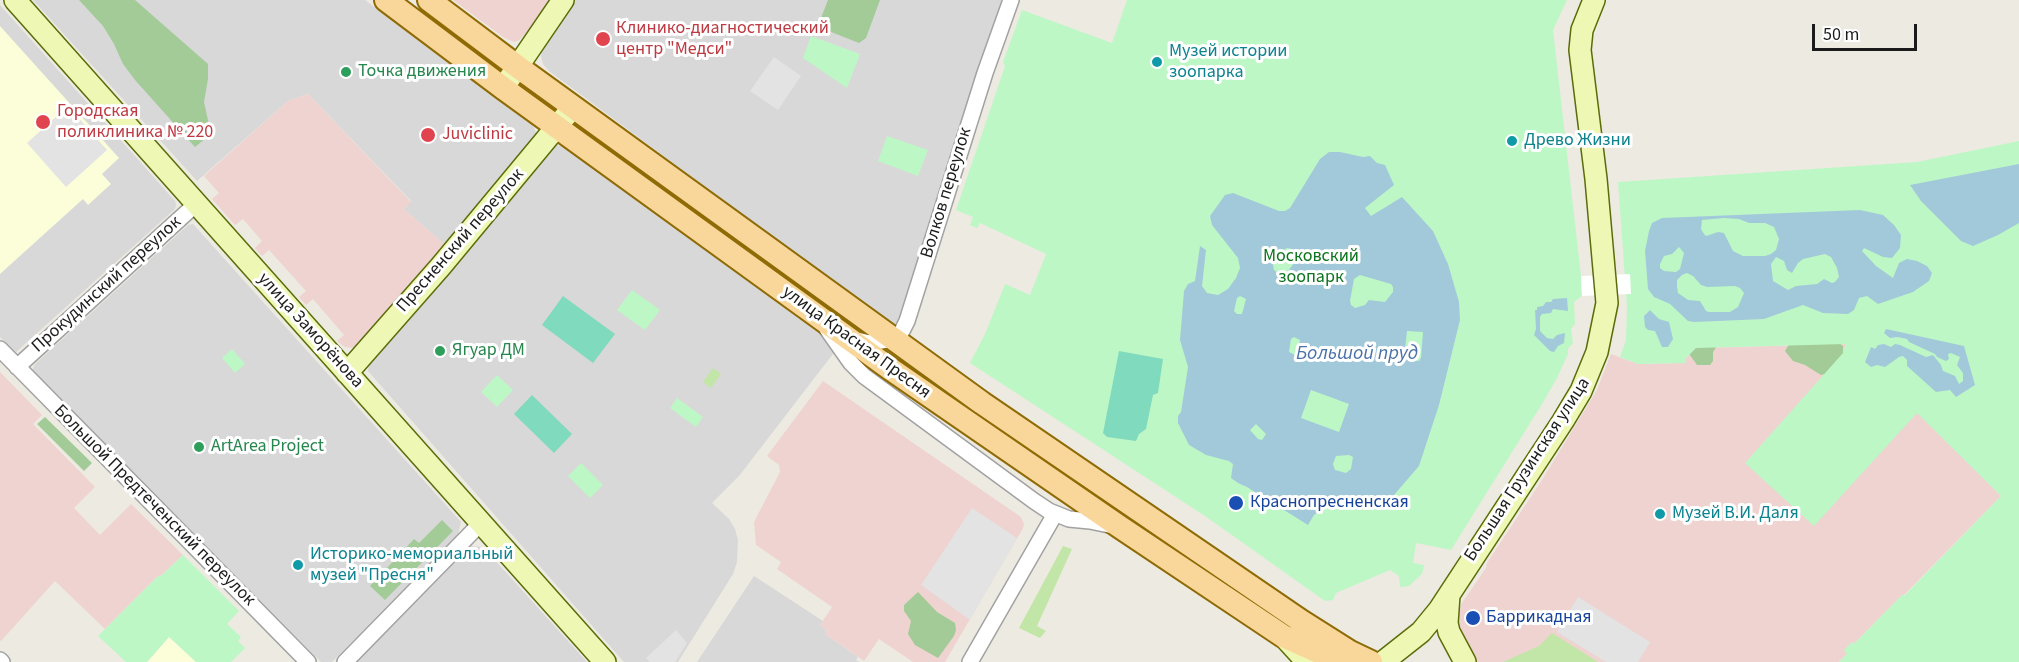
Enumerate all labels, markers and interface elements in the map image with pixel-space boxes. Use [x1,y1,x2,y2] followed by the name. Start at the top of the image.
[1815,12,1920,50] scale bar
[616,18,829,60] place label: Клинико-диагностический центр "Медси"
[1823,22,1859,47] text: 50 m
[594,30,612,48] marker: Клинико-диагностический центр "Медси"
[1169,41,1287,84] place label: Музей истории зоопарка
[1150,55,1164,69] marker: Музей истории зоопарка
[358,61,486,83] place label: Точка движения
[339,65,353,79] marker: Точка движения
[57,101,213,144] place label: Городская поликлиника № 220
[34,113,52,131] marker: Городская поликлиника № 220
[442,124,513,146] place label: Juviclinic
[917,125,977,261] street label: Волков переулок
[419,126,437,144] marker: Juviclinic
[1524,130,1631,152] place label: Древо Жизни
[1505,134,1519,148] marker: Древо Жизни
[393,165,529,317] street label: Пресненский переулок
[28,212,186,358] street label: Прокудинский переулок
[1263,246,1359,288] park label: Московский зоопарк
[252,269,368,393] street label: улица Заморёнова
[777,282,935,404] street label: улица Красная Пресня
[452,340,525,362] place label: Ягуар ДМ
[1296,343,1418,367] water label: Большой пруд
[433,344,447,358] marker: Ягуар ДМ
[1461,374,1595,566] street label: Большая Грузинская улица
[49,401,259,611] street label: Большой Предтеченский переулок
[211,436,324,458] place label: ArtArea Project
[192,440,206,454] marker: ArtArea Project
[1250,492,1409,514] place label: Краснопресненская
[1227,494,1245,512] marker: Краснопресненская
[1672,503,1799,525] place label: Музей В.И. Даля
[1653,507,1667,521] marker: Музей В.И. Даля
[310,544,513,586] place label: Историко-мемориальный музей "Пресня"
[291,558,305,572] marker: Историко-мемориальный музей "Пресня"
[1486,607,1592,629] place label: Баррикадная
[1464,609,1482,627] marker: Баррикадная

